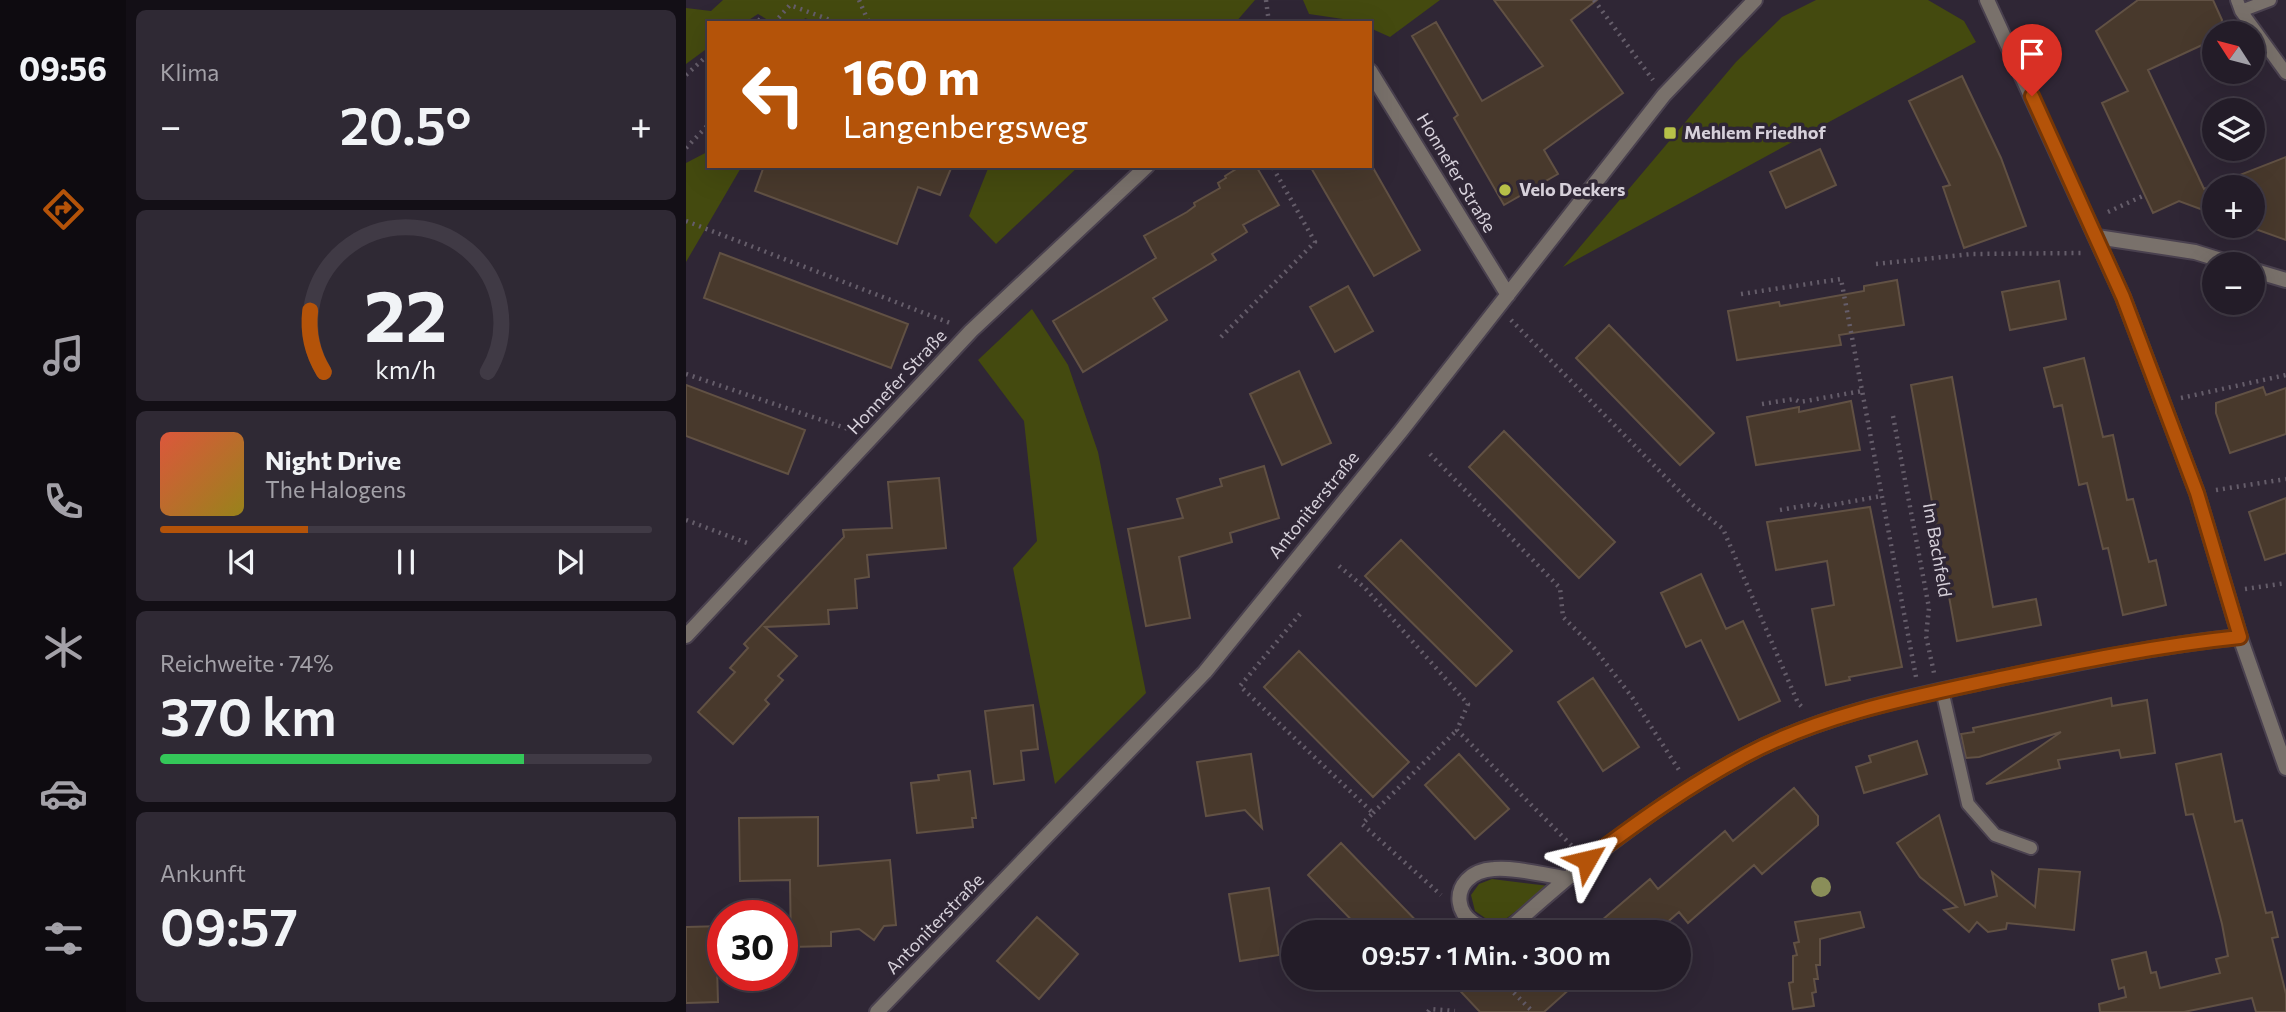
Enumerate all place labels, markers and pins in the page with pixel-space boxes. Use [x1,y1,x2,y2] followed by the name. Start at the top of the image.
[2002,24,2062,96] pin
[1684,121,1826,143] place label: Mehlem Friedhof
[1662,125,1678,141] marker: Mehlem Friedhof
[1519,178,1625,200] place label: Velo Deckers
[1497,182,1513,198] marker: Velo Deckers

